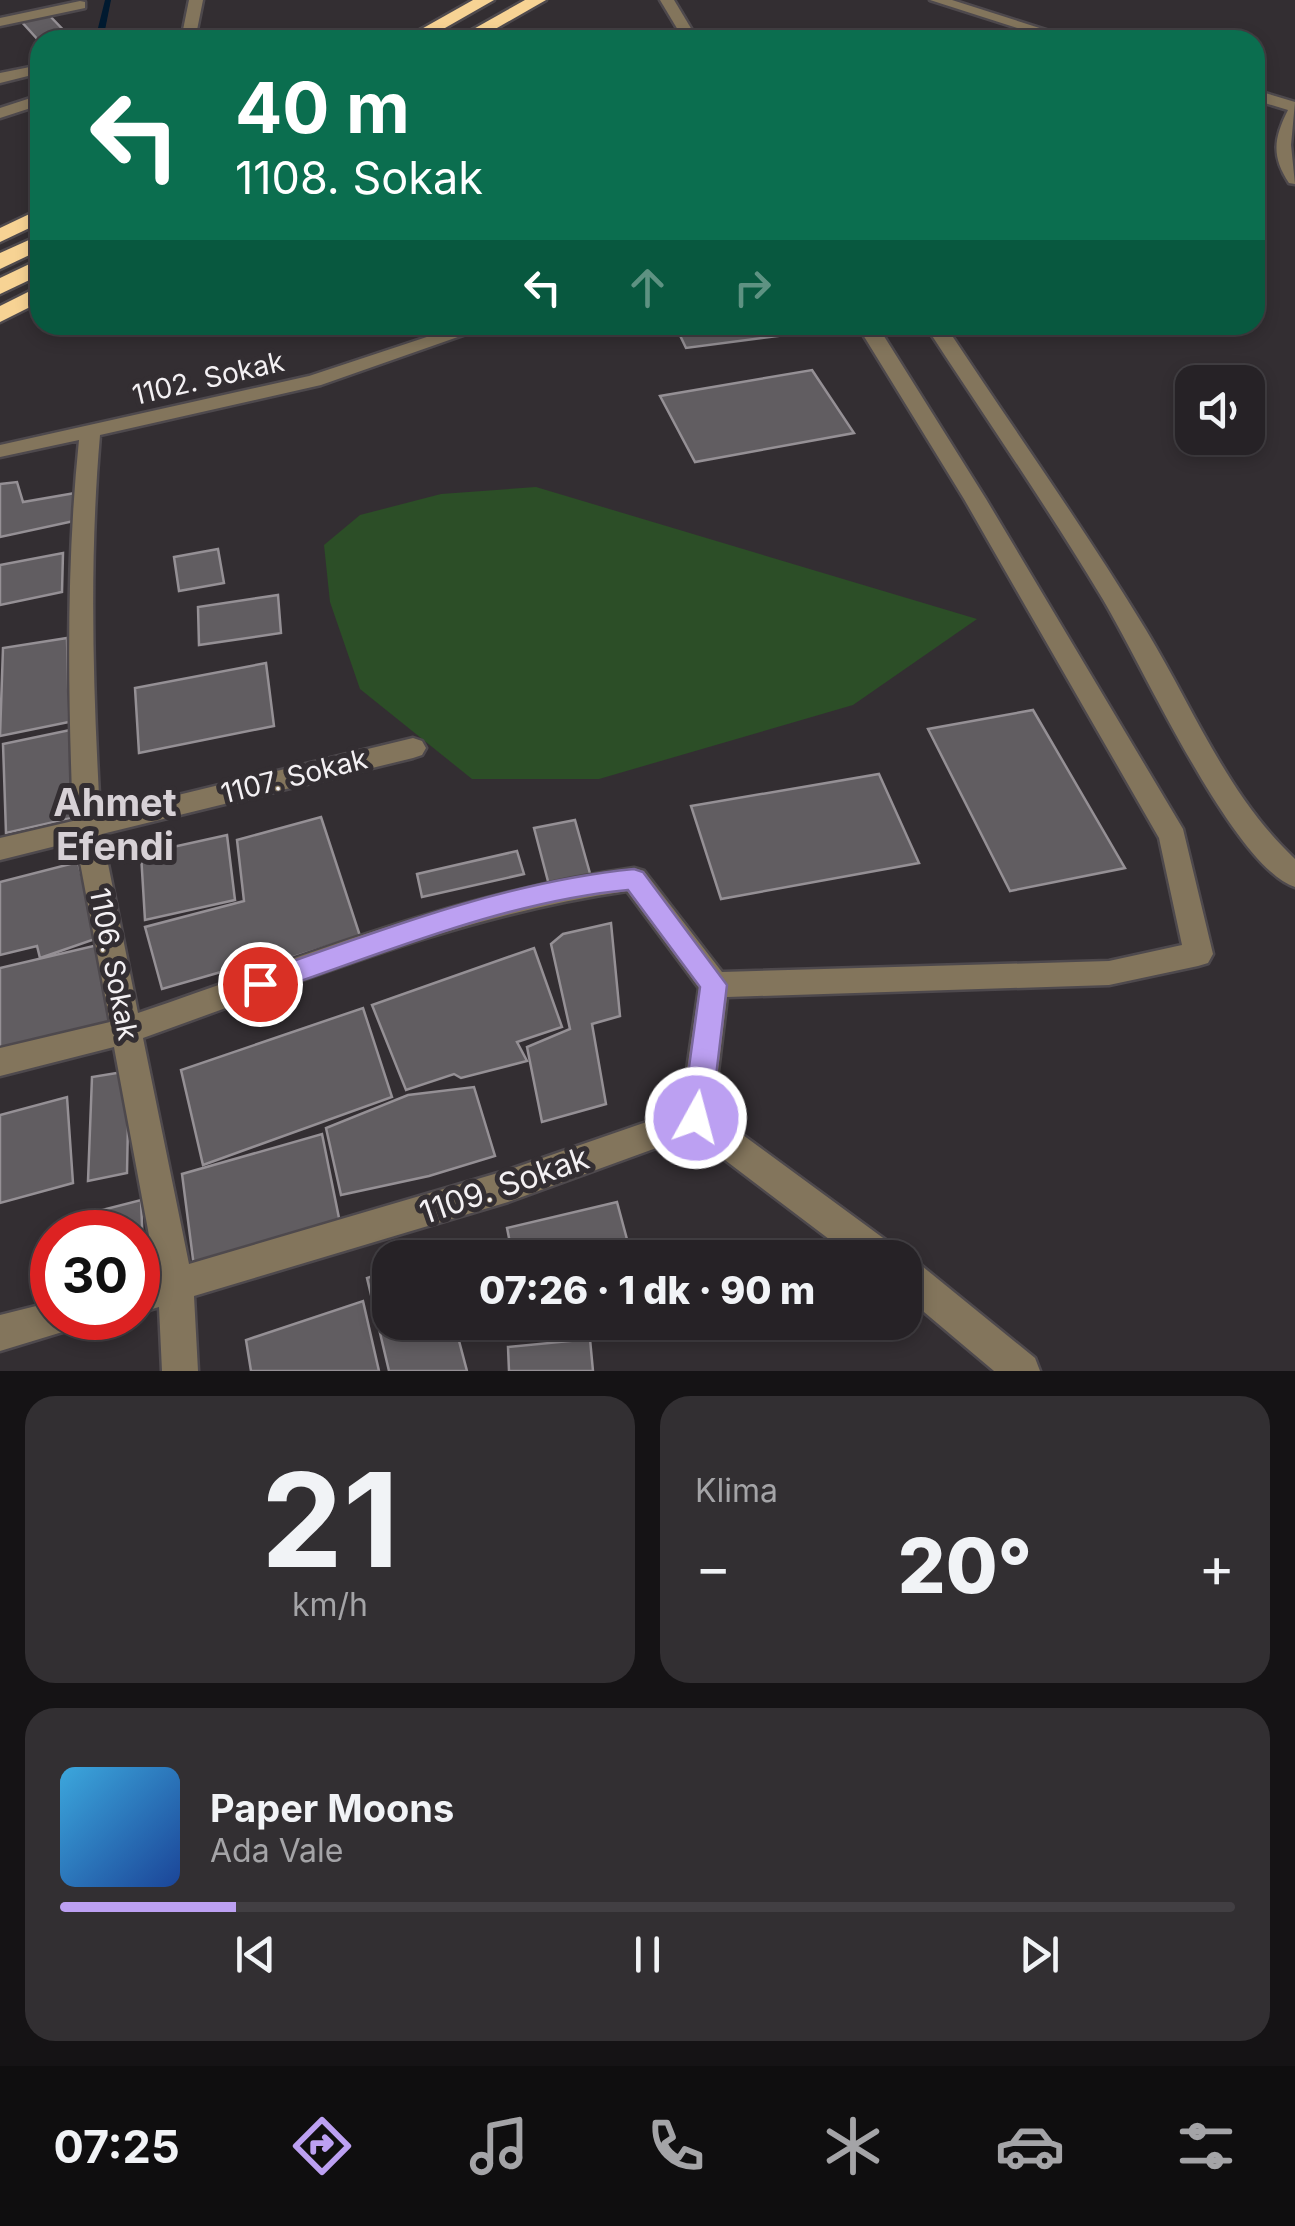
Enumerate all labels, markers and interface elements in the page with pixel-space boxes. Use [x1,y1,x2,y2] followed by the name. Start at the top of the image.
[235,65,410,150] text: 40 m
[70,70,200,200] icon: left
[235,150,483,205] text: 1108. Sokak
[515,260,570,315] icon: left
[620,260,675,315] icon: ahead
[725,260,780,315] icon: right
[129,344,287,412] street label: 1102. Sokak
[1175,365,1265,455] map controls
[1175,365,1265,455] button: sound
[217,741,371,811] street label: 1107. Sokak
[53,779,177,869] district label: Ahmet Efendi
[83,885,145,1043] street label: 1106. Sokak
[218,942,303,1027] pin
[233,957,288,1012] icon: arrive
[644,1066,748,1170] position arrow
[414,1138,594,1232] street label: 1109. Sokak
[30,1210,160,1340] speed limit sign: 30
[479,1267,815,1313] text: 07:26 · 1 dk · 90 m
[261,1441,399,1598] text: 21
[695,1471,778,1510] text: Klima
[898,1520,1032,1611] text: 20°
[695,1534,731,1600] text: −
[1199,1534,1235,1600] text: +
[292,1585,368,1624] text: km/h
[210,1785,454,1831] text: Paper Moons
[210,1831,343,1870] text: Ada Vale
[228,1927,283,1982] icon: previous
[620,1927,675,1982] icon: pause
[1012,1927,1067,1982] icon: next
[287,2111,357,2181] icon: directions
[464,2111,534,2181] icon: music
[641,2111,711,2181] icon: phone
[818,2111,888,2181] icon: climate
[995,2111,1065,2181] icon: car
[1171,2111,1241,2181] icon: filters
[53,2119,180,2174] text: 07:25

